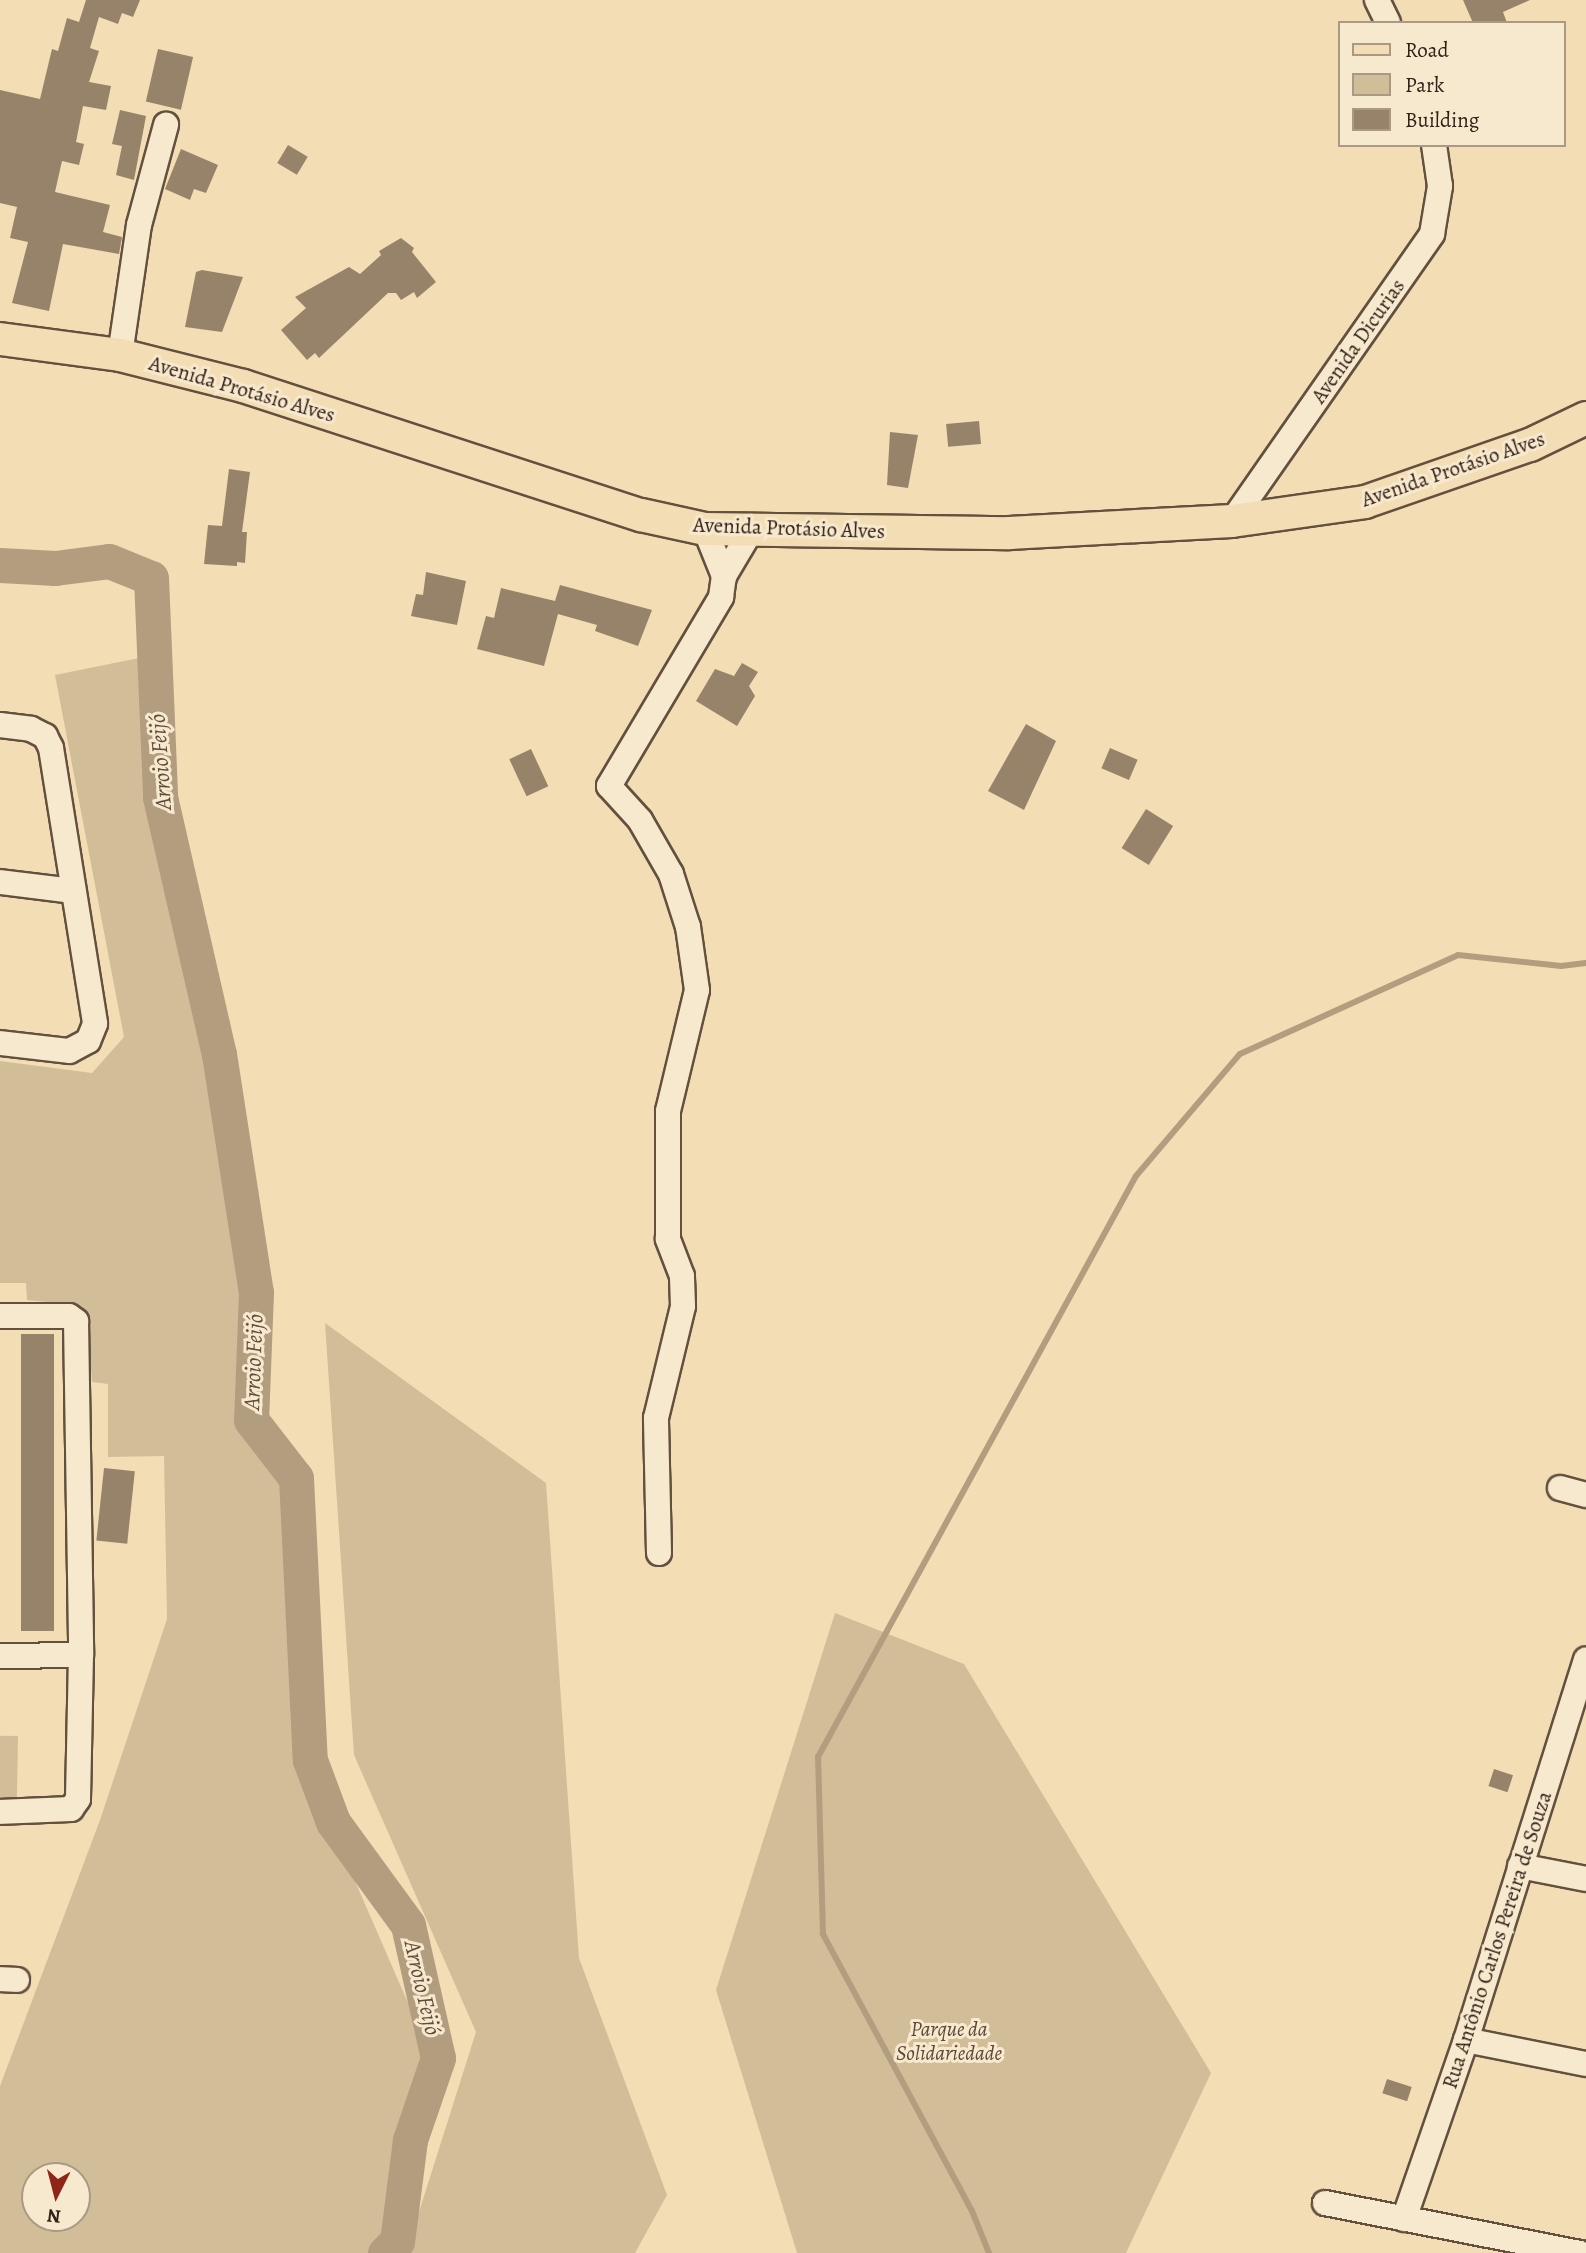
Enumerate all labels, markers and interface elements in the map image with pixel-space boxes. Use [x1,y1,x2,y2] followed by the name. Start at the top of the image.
[1338,21,1565,147] legend
[1405,36,1449,64] text: Road
[1405,71,1444,99] text: Park
[1405,106,1479,134] text: Building
[1306,274,1410,408] street label: Avenida Dicurias
[146,350,338,428] street label: Avenida Protásio Alves
[1358,426,1548,512] street label: Avenida Protásio Alves
[693,512,885,544] street label: Avenida Protásio Alves
[144,713,178,811] water label: Arroio Feijó
[239,1313,269,1411] water label: Arroio Feijó
[1437,1788,1557,2092] street label: Rua Antônio Carlos Pereira de Souza
[398,1938,446,2038] water label: Arroio Feijó
[896,2016,1002,2066] park label: Parque da Solidariedade
[21,2162,91,2232] north arrow
[46,2202,62,2230] text: N

